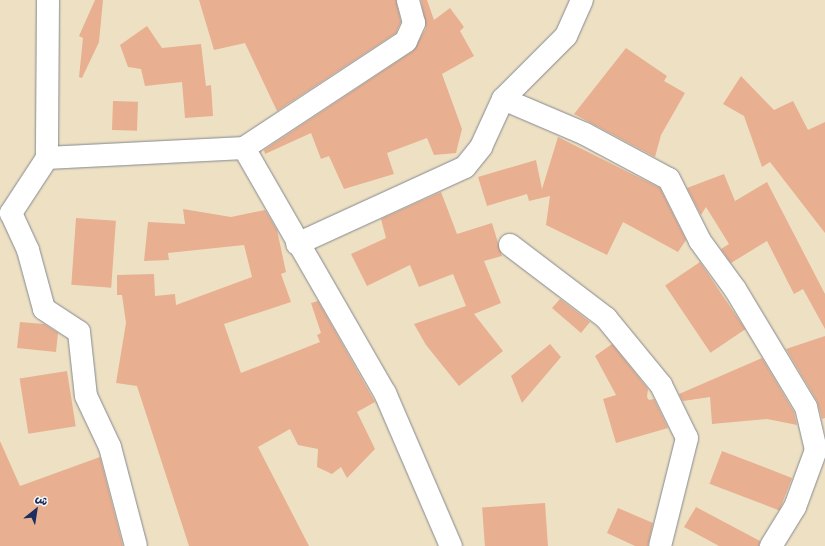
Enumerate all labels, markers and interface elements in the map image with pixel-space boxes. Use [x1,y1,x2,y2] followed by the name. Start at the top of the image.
[33,489,52,510] text: ش
[16,490,56,530] north arrow

